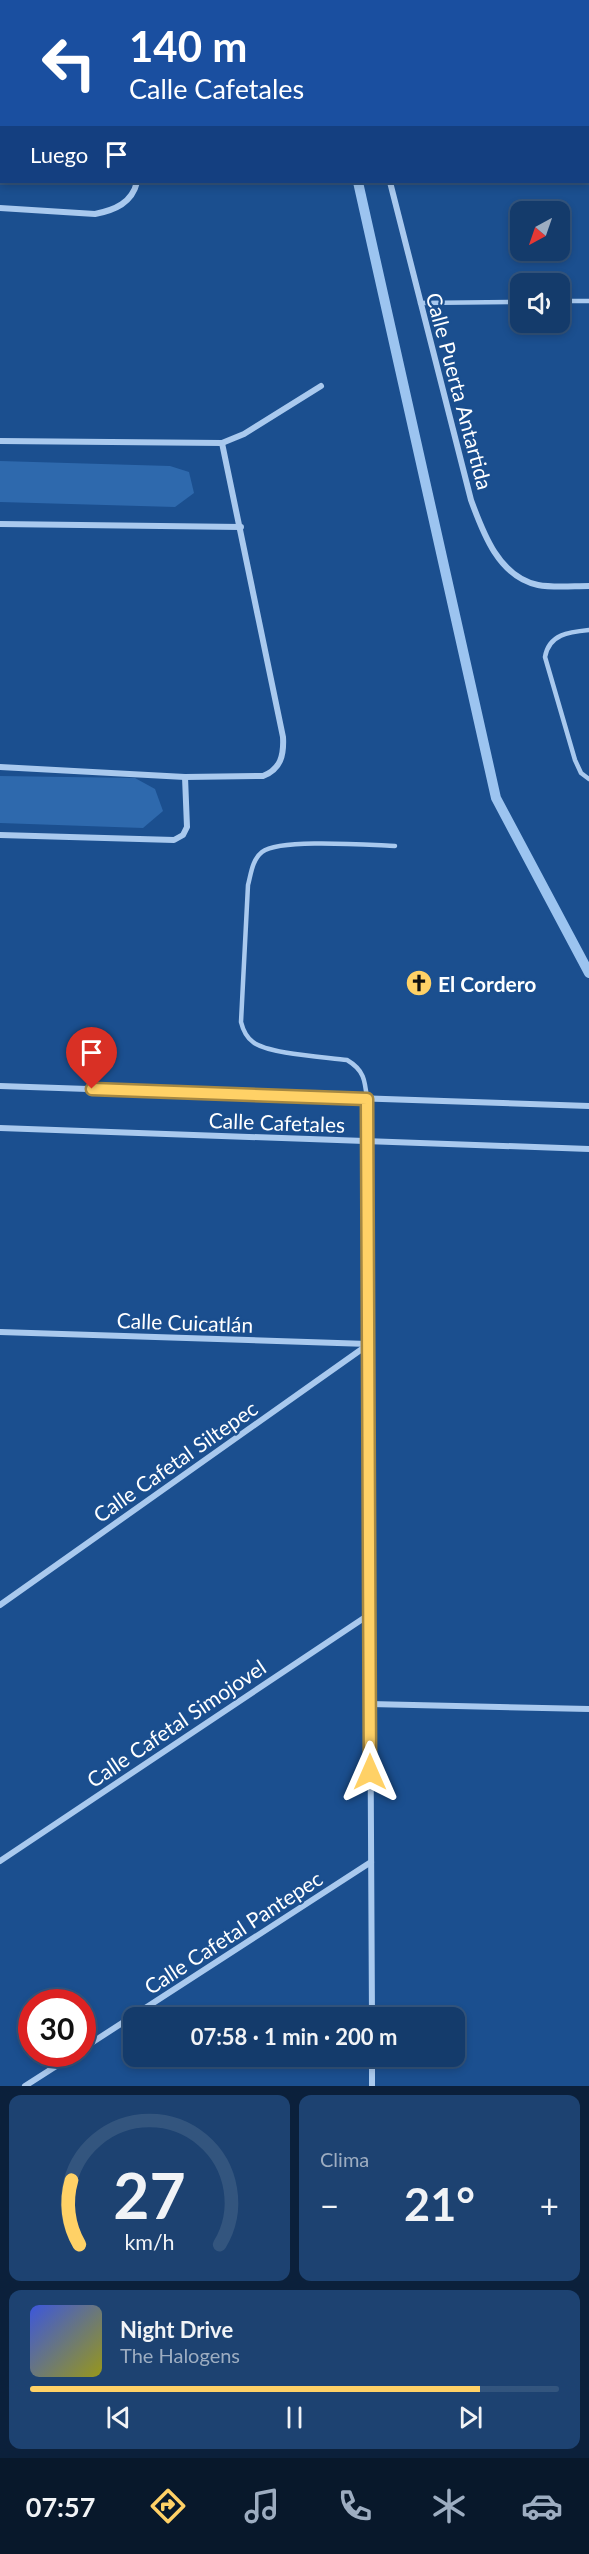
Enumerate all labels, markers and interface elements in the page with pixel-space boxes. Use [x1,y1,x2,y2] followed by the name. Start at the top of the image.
[129,21,247,71] text: 140 m
[30,24,108,102] icon: left
[129,72,304,105] text: Calle Cafetales
[100,138,133,171] icon: arrive
[30,141,88,168] text: Luego
[510,201,570,261] north arrow
[510,201,570,333] map controls
[510,273,570,333] button: sound
[422,290,498,492] street label: Calle Puerta Antartida
[404,968,434,998] church icon: El Cordero
[438,971,536,996] place label: El Cordero
[66,1027,117,1089] pin
[75,1036,108,1069] icon: arrive
[208,1107,346,1137] street label: Calle Cafetales
[116,1307,254,1337] street label: Calle Cuicatlán
[88,1395,262,1527] street label: Calle Cafetal Siltepec
[82,1654,270,1792] street label: Calle Cafetal Simojovel
[338,1740,402,1804] position arrow
[139,1865,327,1999] street label: Calle Cafetal Pantepec
[18,1989,96,2067] speed limit sign: 30
[191,2023,397,2050] text: 07:58 · 1 min · 200 m
[320,2147,369,2171] text: Clima
[113,2157,186,2232] text: 27
[404,2177,475,2231] text: 21°
[320,2185,339,2225] text: −
[540,2185,559,2225] text: +
[124,2229,175,2255] text: km/h
[120,2316,233,2343] text: Night Drive
[120,2343,240,2367] text: The Halogens
[102,2401,135,2434] icon: previous
[278,2401,311,2434] icon: pause
[454,2401,487,2434] icon: next
[147,2485,189,2527] icon: directions
[241,2485,283,2527] icon: music
[334,2485,376,2527] icon: phone
[428,2485,470,2527] icon: climate
[521,2485,563,2527] icon: car
[26,2490,95,2523] text: 07:57

